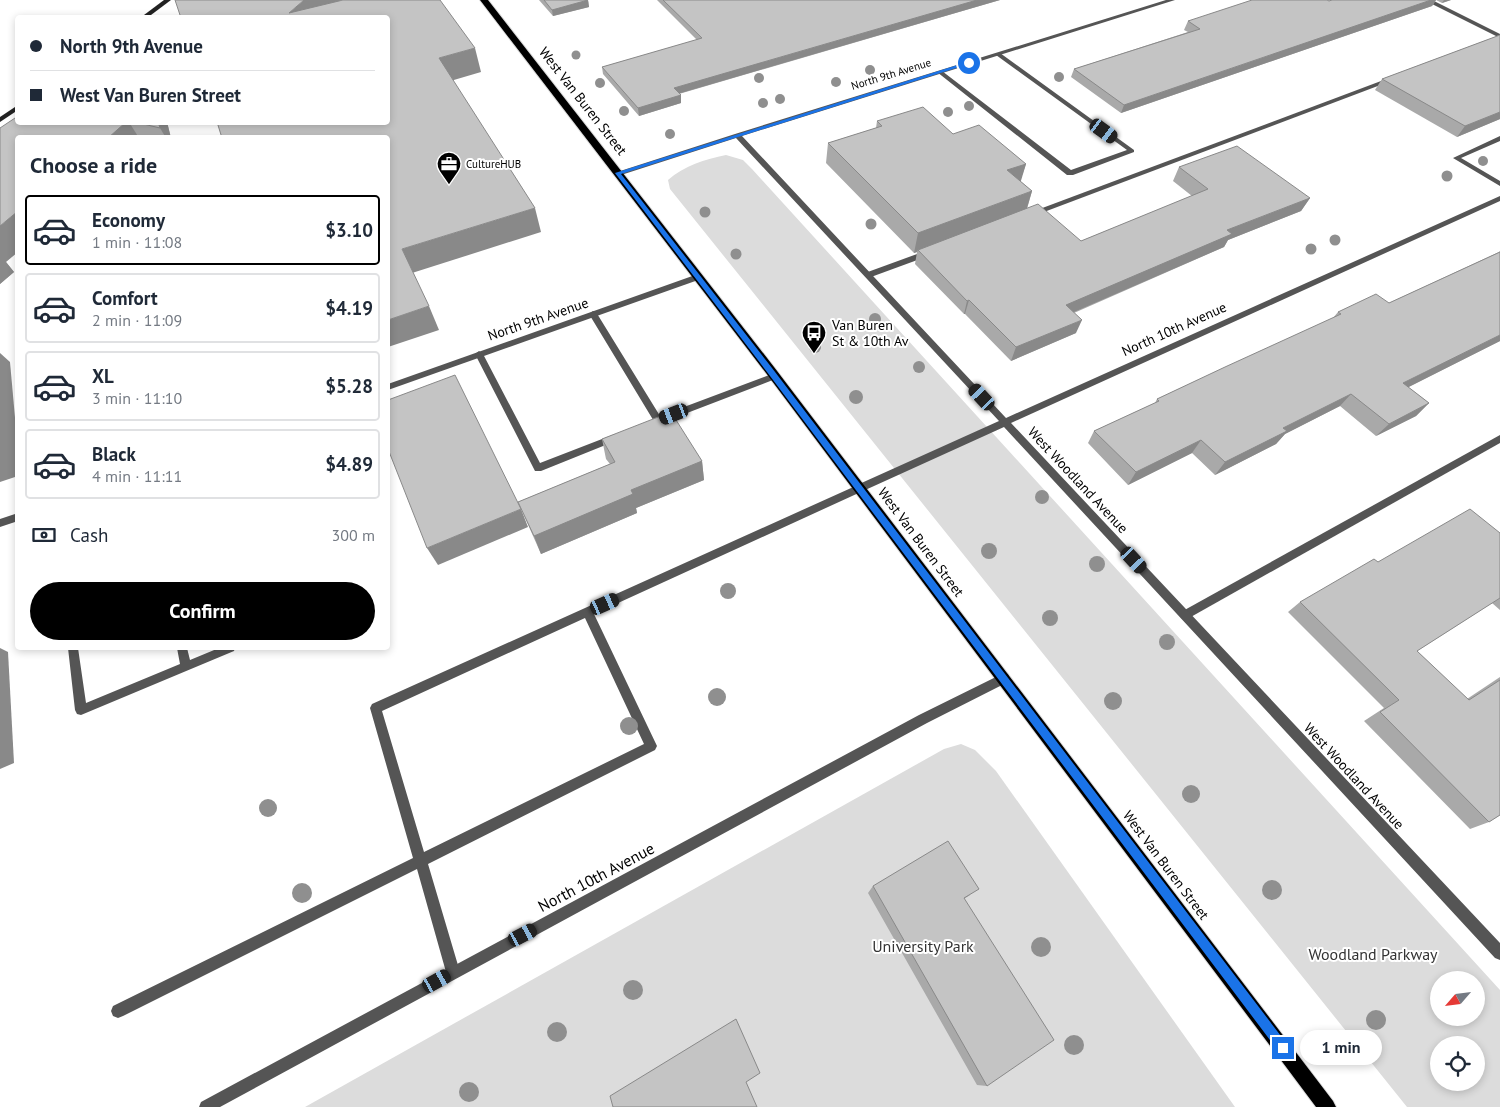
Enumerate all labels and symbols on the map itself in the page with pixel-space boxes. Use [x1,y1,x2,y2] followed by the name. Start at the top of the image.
[535,43,631,159] street label: West Van Buren Street
[958,52,980,74] route start
[849,55,933,93] street label: North 9th Avenue
[1087,116,1120,146] car
[436,151,462,185] office icon: CultureHUB
[466,157,521,171] place label: CultureHUB
[485,293,591,345] street label: North 9th Avenue
[1119,298,1229,360] street label: North 10th Avenue
[831,316,909,350] place label: Van Buren St & 10th Av
[801,320,827,354] bus stop icon: Van Buren St & 10th Av
[966,381,997,413] car
[657,402,690,426] car
[1024,423,1132,537] street label: West Woodland Avenue
[874,484,968,600] street label: West Van Buren Street
[1118,544,1149,576] car
[588,591,621,617] car
[1300,719,1408,833] street label: West Woodland Avenue
[1119,807,1213,923] street label: West Van Buren Street
[534,838,658,916] street label: North 10th Avenue
[506,921,539,949] car
[872,936,974,956] park label: University Park
[1308,944,1438,964] park label: Woodland Parkway
[420,967,453,995] car
[1430,971,1485,1026] north arrow
[1300,1030,1383,1066] callout: 1 min
[1272,1037,1294,1059] route end

